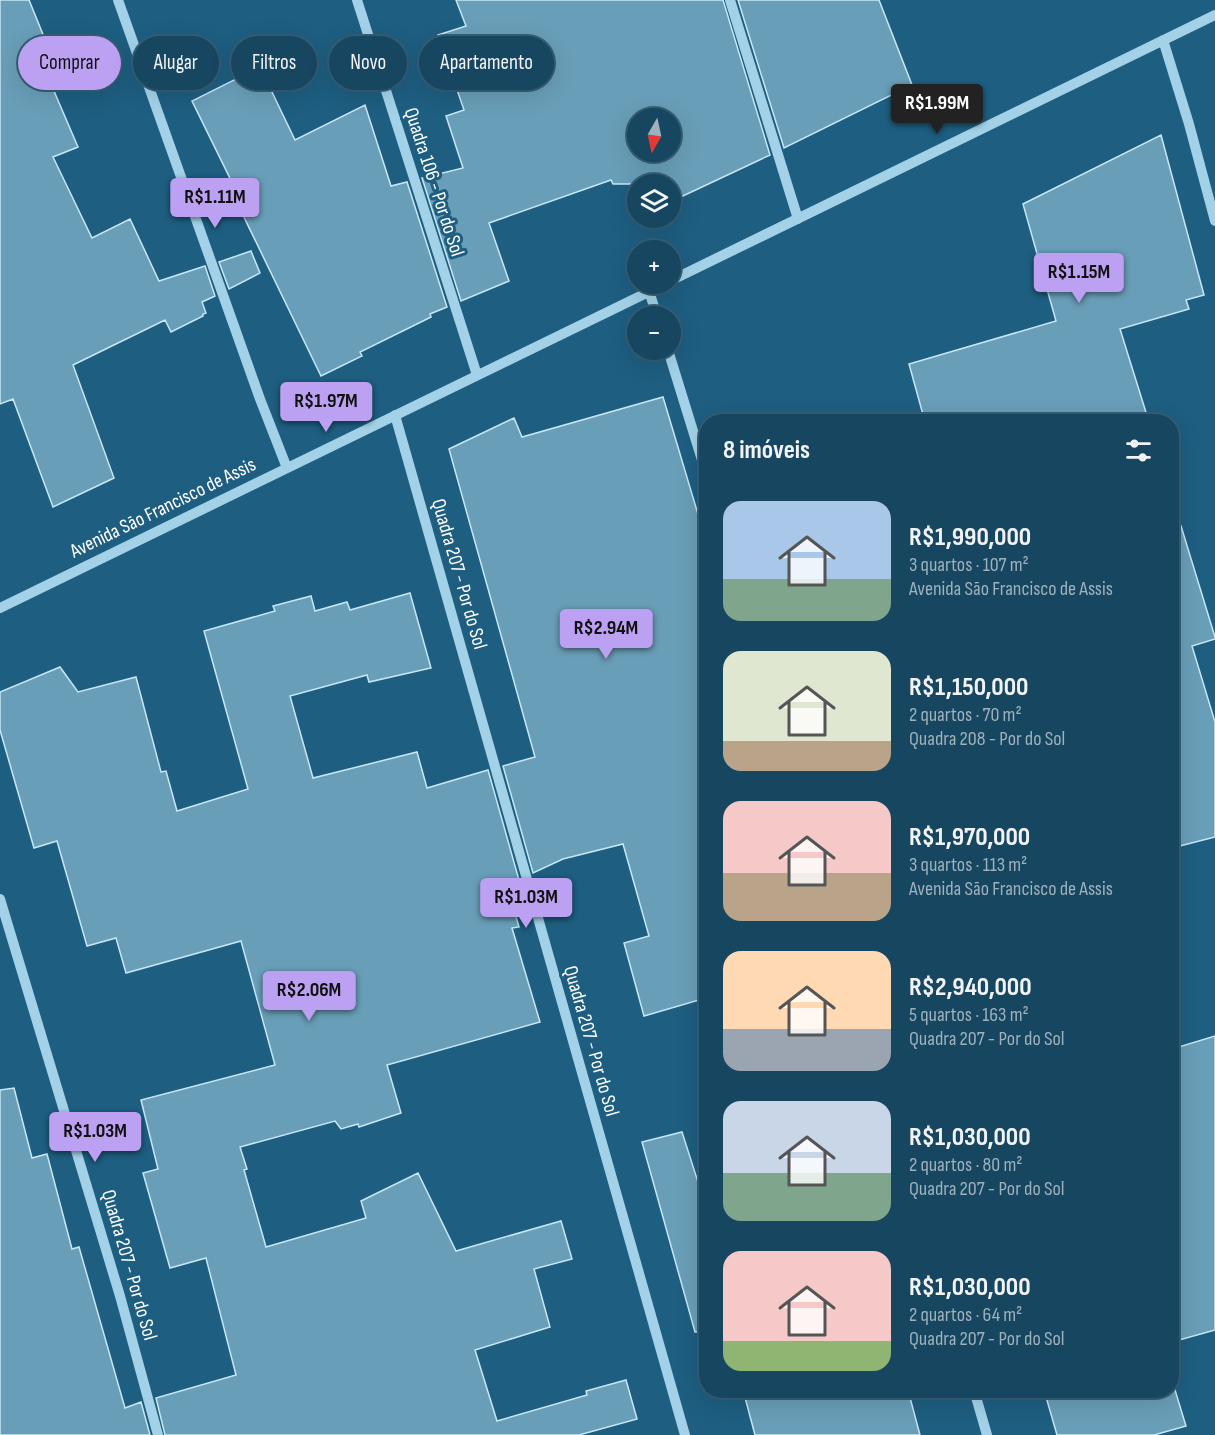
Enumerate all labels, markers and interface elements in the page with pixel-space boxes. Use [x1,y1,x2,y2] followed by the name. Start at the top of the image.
[18,36,121,90] chip: Comprar
[133,36,219,90] chip: Alugar
[231,36,317,90] chip: Filtros
[329,36,407,90] chip: Novo
[419,36,554,90] chip: Apartamento
[882,84,992,135] pin: R$1.99M
[905,91,969,115] text: R$1.99M
[399,105,469,259] street label: Quadra 106 - Por do Sol
[627,108,681,162] north arrow
[627,108,681,360] map controls
[627,174,681,228] button: layers
[160,178,270,229] pin: R$1.11M
[184,185,246,209] text: R$1.11M
[627,240,681,294] button: +
[1024,253,1134,304] pin: R$1.15M
[1048,260,1110,284] text: R$1.15M
[627,306,681,360] button: −
[271,382,381,433] pin: R$1.97M
[294,389,358,413] text: R$1.97M
[1122,434,1155,467] icon: filters
[723,435,810,466] text: 8 imóveis
[65,453,260,564] street label: Avenida São Francisco de Assis
[426,496,492,652] street label: Quadra 207 - Por do Sol
[909,522,1031,553] text: R$1,990,000
[771,525,843,597] icon: home
[909,553,1029,577] text: 3 quartos · 107 m²
[909,577,1113,601] text: Avenida São Francisco de Assis
[551,609,661,660] pin: R$2.94M
[574,616,638,640] text: R$2.94M
[909,672,1028,703] text: R$1,150,000
[771,675,843,747] icon: home
[909,703,1022,727] text: 2 quartos · 70 m²
[909,727,1065,751] text: Quadra 208 - Por do Sol
[909,822,1030,853] text: R$1,970,000
[771,825,843,897] icon: home
[909,853,1027,877] text: 3 quartos · 113 m²
[909,877,1113,901] text: Avenida São Francisco de Assis
[471,878,581,929] pin: R$1.03M
[494,885,558,909] text: R$1.03M
[558,963,624,1119] street label: Quadra 207 - Por do Sol
[254,971,364,1022] pin: R$2.06M
[909,972,1032,1003] text: R$2,940,000
[771,975,843,1047] icon: home
[277,978,341,1002] text: R$2.06M
[909,1003,1029,1027] text: 5 quartos · 163 m²
[909,1027,1064,1051] text: Quadra 207 - Por do Sol
[40,1112,150,1163] pin: R$1.03M
[63,1119,127,1143] text: R$1.03M
[909,1122,1031,1153] text: R$1,030,000
[771,1125,843,1197] icon: home
[909,1153,1022,1177] text: 2 quartos · 80 m²
[909,1177,1064,1201] text: Quadra 207 - Por do Sol
[96,1187,162,1343] street label: Quadra 207 - Por do Sol
[909,1272,1031,1303] text: R$1,030,000
[771,1275,843,1347] icon: home
[909,1303,1022,1327] text: 2 quartos · 64 m²
[909,1327,1064,1351] text: Quadra 207 - Por do Sol

